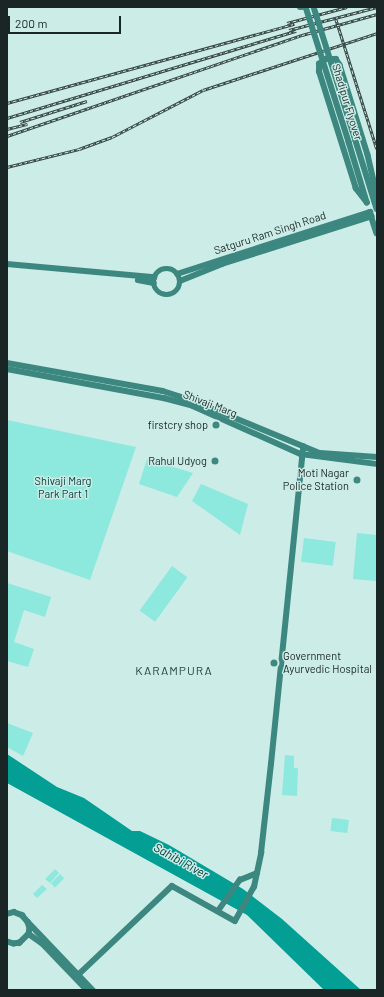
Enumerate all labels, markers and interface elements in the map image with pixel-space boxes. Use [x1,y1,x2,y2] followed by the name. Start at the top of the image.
[10,8,123,34] scale bar
[15,16,47,30] text: 200 m
[329,62,365,142] street label: Shadipur Flyover
[212,209,328,257] street label: Satguru Ram Singh Road
[181,388,239,420] street label: Shivaji Marg
[148,418,208,432] place label: firstcry shop
[211,420,221,430] marker: firstcry shop
[148,454,207,468] place label: Rahul Udyog
[210,456,220,466] marker: Rahul Udyog
[283,467,349,493] place label: Moti Nagar Police Station
[35,475,91,501] park label: Shivaji Marg Park Part 1
[352,475,362,485] marker: Moti Nagar Police Station
[283,650,372,676] place label: Government Ayurvedic Hospital
[268,657,280,669] marker: Government Ayurvedic Hospital
[135,664,213,678] district label: KARAMPURA
[151,840,211,882] water label: Sahibi River

